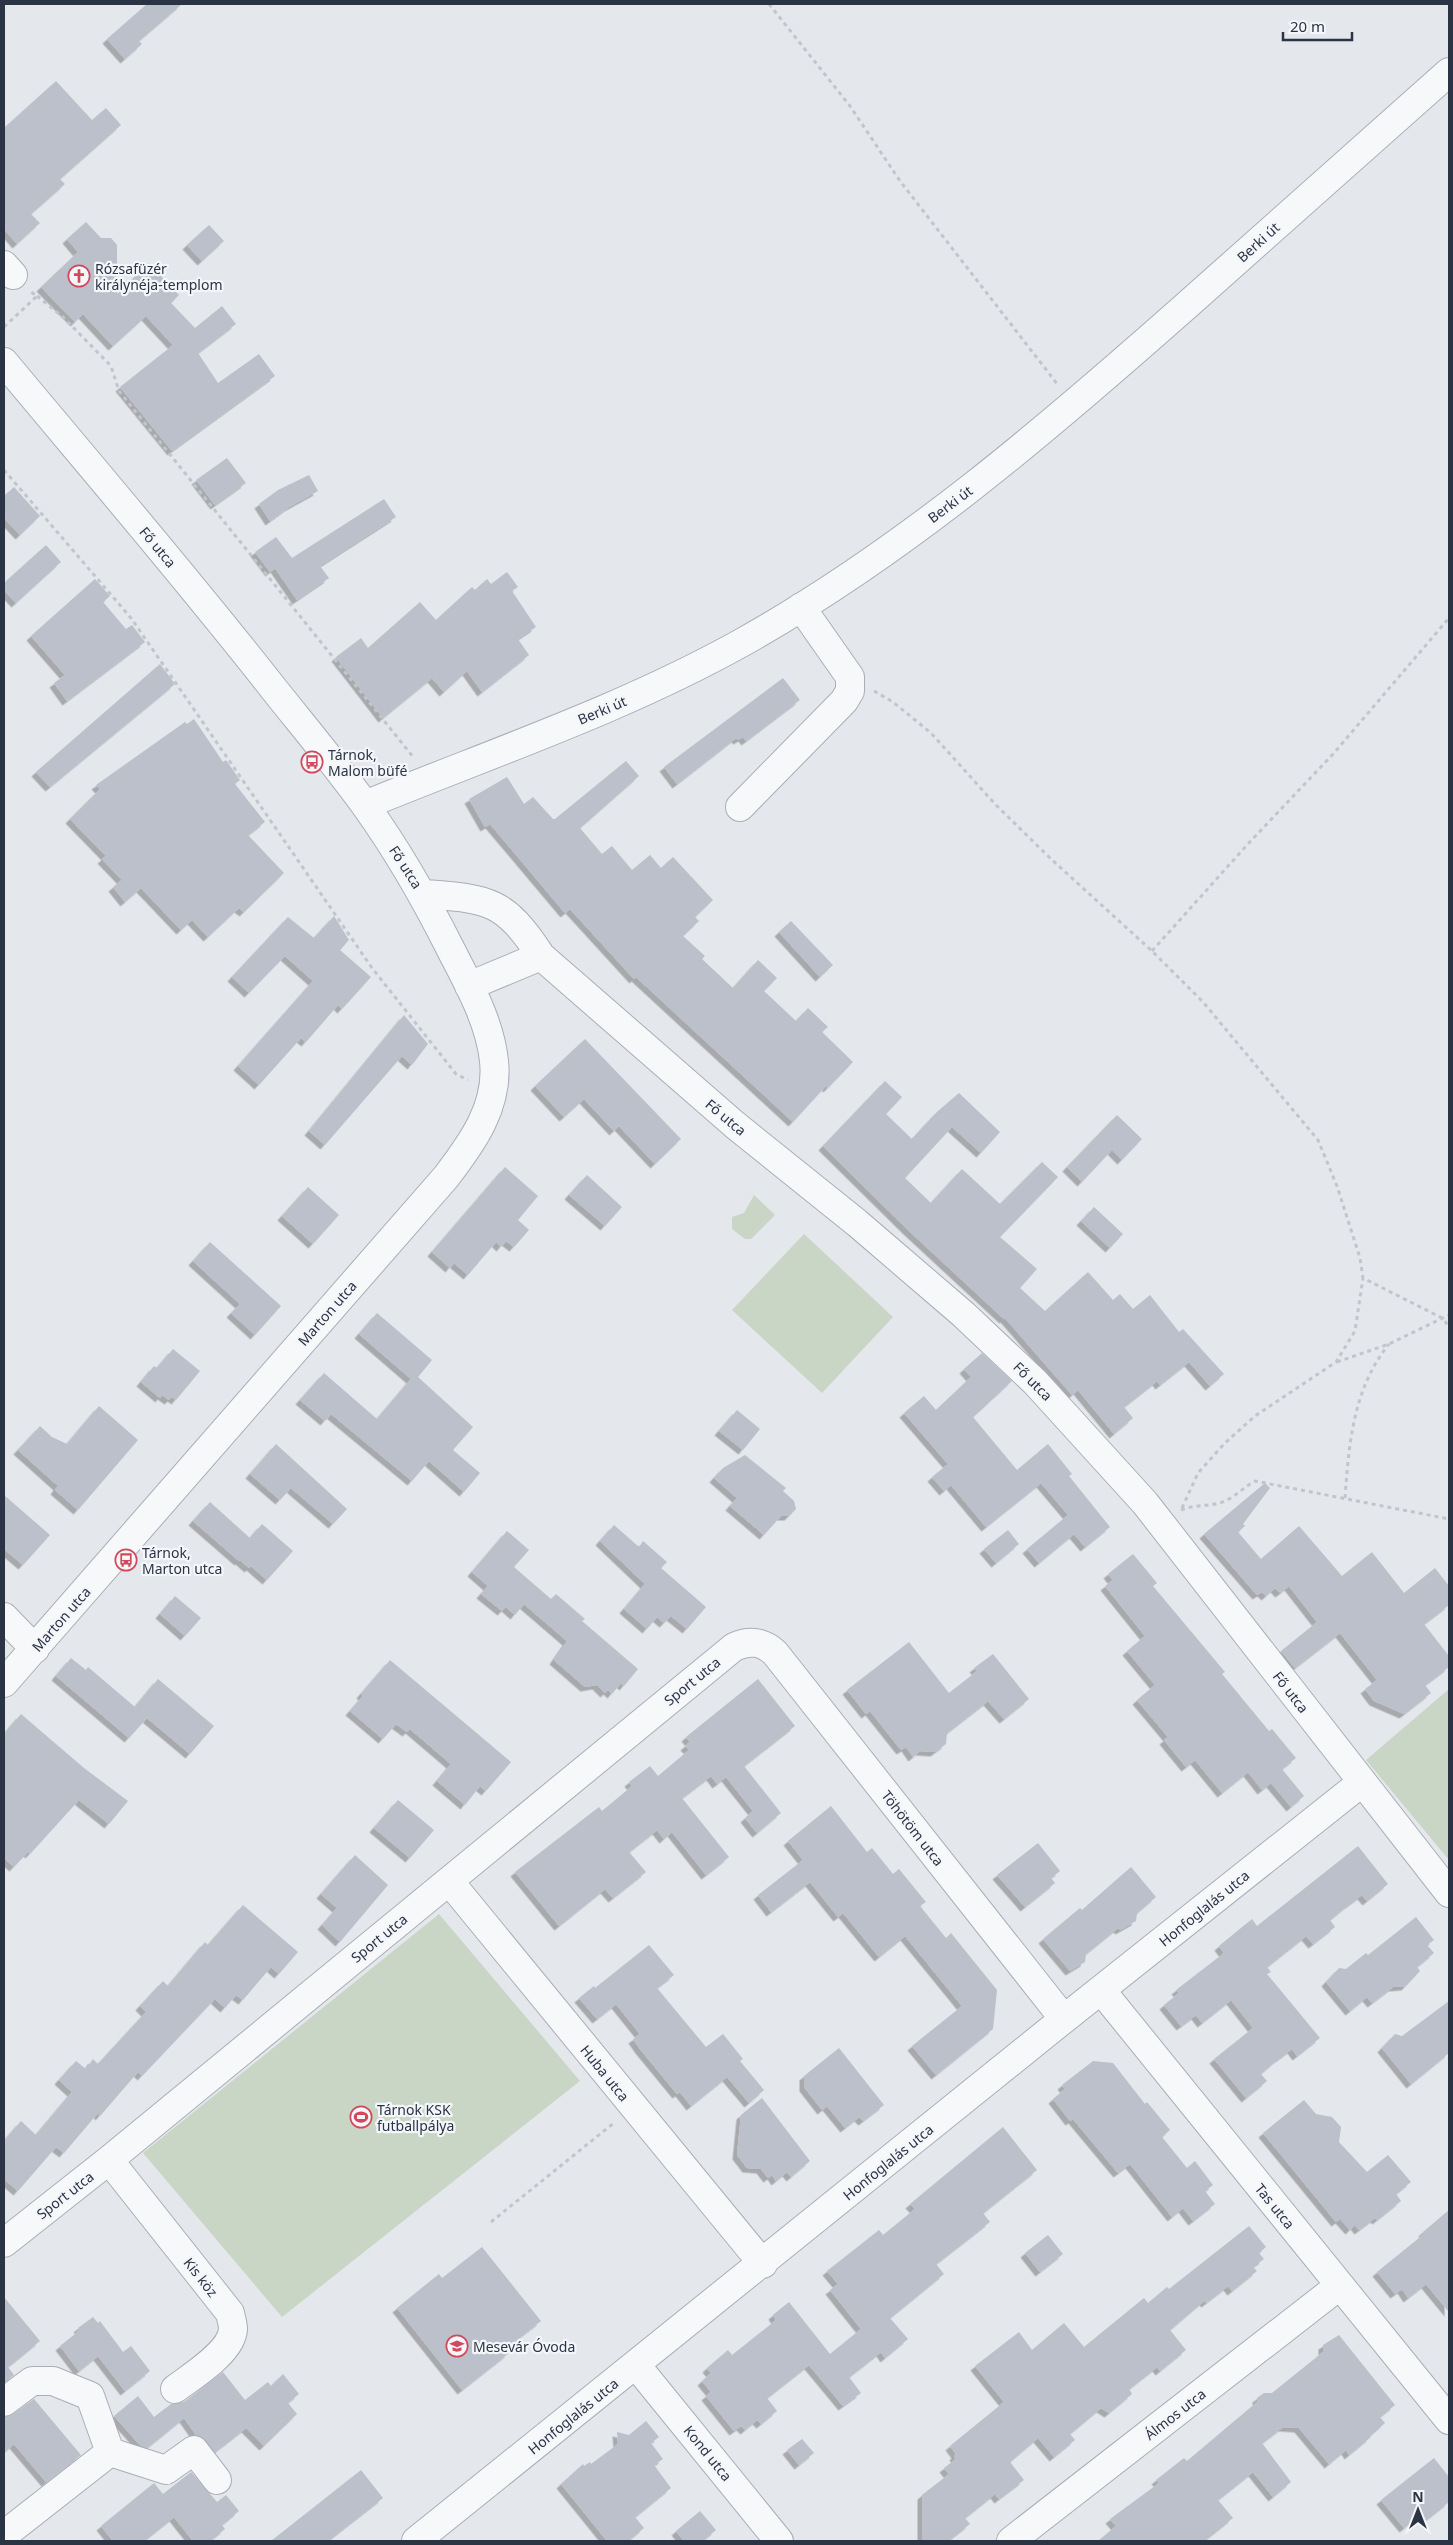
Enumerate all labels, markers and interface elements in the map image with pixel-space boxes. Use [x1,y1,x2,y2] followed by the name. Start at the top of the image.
[1283,10,1352,42] scale bar
[1290,16,1325,36] text: 20 m
[1233,218,1283,266] street label: Berki út
[95,259,223,294] place label: Rózsafüzér királynéja-templom
[67,264,91,288] church icon: Rózsafüzér királynéja-templom
[924,481,976,527] street label: Berki út
[135,523,181,571] street label: Fő utca
[575,691,629,729] street label: Berki út
[328,745,407,780] place label: Tárnok, Malom büfé
[300,750,324,774] bus stop icon: Tárnok, Malom büfé
[385,842,427,892] street label: Fő utca
[702,1094,750,1140] street label: Fő utca
[293,1276,361,1350] street label: Marton utca
[1009,1357,1057,1405] street label: Fő utca
[142,1543,222,1578] place label: Tárnok, Marton utca
[114,1548,138,1572] bus stop icon: Tárnok, Marton utca
[27,1582,95,1656] street label: Marton utca
[660,1652,724,1710] street label: Sport utca
[1269,1667,1313,1717] street label: Fő utca
[878,1786,948,1870] street label: Töhötöm utca
[1155,1866,1253,1950] street label: Honfoglalás utca
[347,1909,411,1967] street label: Sport utca
[576,2041,634,2105] street label: Huba utca
[377,2100,454,2135] place label: Tárnok KSK futballpálya
[349,2105,373,2129] sports icon: Tárnok KSK futballpálya
[839,2120,937,2204] street label: Honfoglalás utca
[33,2167,97,2223] street label: Sport utca
[1251,2179,1299,2233] street label: Tas utca
[180,2253,223,2301] street label: Kis köz
[445,2334,469,2358] school or university icon: Mesevár Óvoda
[473,2337,575,2356] place label: Mesevár Óvoda
[524,2374,622,2458] street label: Honfoglalás utca
[1140,2384,1210,2444] street label: Álmos utca
[680,2421,736,2485] street label: Kond utca
[1393,2485,1443,2535] north arrow
[1412,2487,1424,2506] text: N

